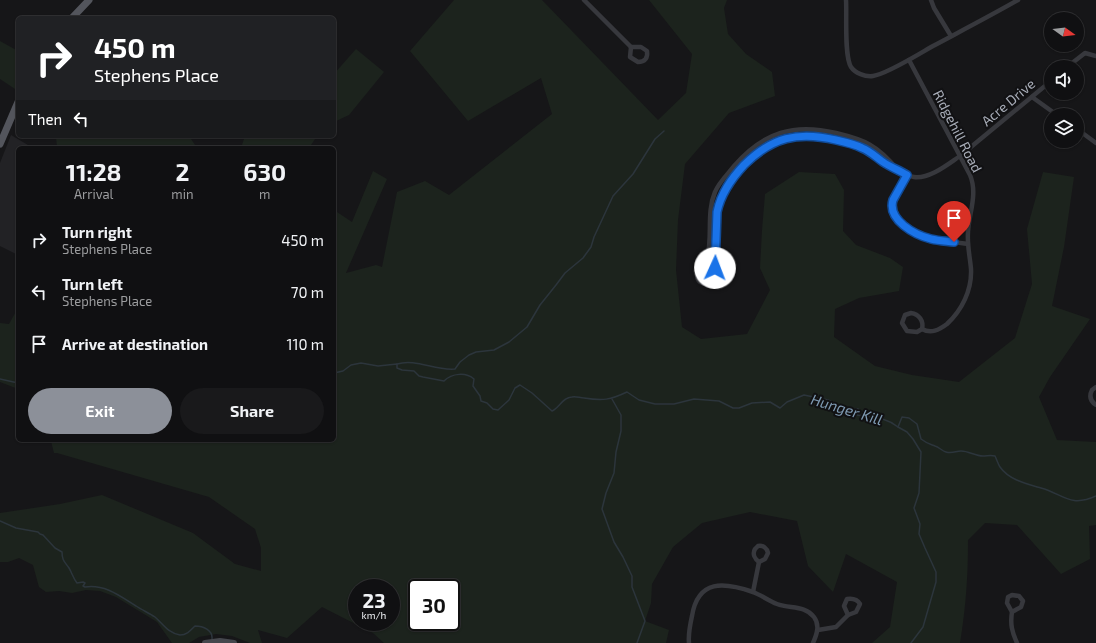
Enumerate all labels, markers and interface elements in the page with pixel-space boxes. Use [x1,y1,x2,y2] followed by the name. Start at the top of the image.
[1044,12,1084,52] north arrow
[1044,12,1084,148] map controls
[94,30,176,64] text: 450 m
[28,32,80,84] icon: right
[1044,60,1084,100] button: sound
[94,64,219,86] text: Stephens Place
[978,75,1038,129] street label: Acre Drive
[930,87,986,175] street label: Ridgehill Road
[70,108,92,130] icon: left
[1044,108,1084,148] button: layers
[28,110,62,128] text: Then
[66,157,122,186] text: 11:28
[175,157,189,186] text: 2
[243,157,286,186] text: 630
[74,186,113,202] text: Arrival
[171,186,194,202] text: min
[259,186,270,202] text: m
[937,201,971,242] pin
[943,207,965,229] icon: arrive
[62,223,132,241] text: Turn right
[28,229,50,251] icon: right
[281,231,324,249] text: 450 m
[62,241,152,257] text: Stephens Place
[694,247,736,289] position arrow
[62,275,123,293] text: Turn left
[28,281,50,303] icon: left
[291,283,324,301] text: 70 m
[62,293,152,309] text: Stephens Place
[28,333,50,355] icon: arrive
[62,335,208,353] text: Arrive at destination
[287,335,324,353] text: 110 m
[28,388,172,434] button: Exit
[180,388,324,434] button: Share
[809,390,885,428] water label: Hunger Kill
[408,579,460,631] speed limit sign: 30
[363,588,385,612] text: 23
[362,609,386,621] text: km/h

